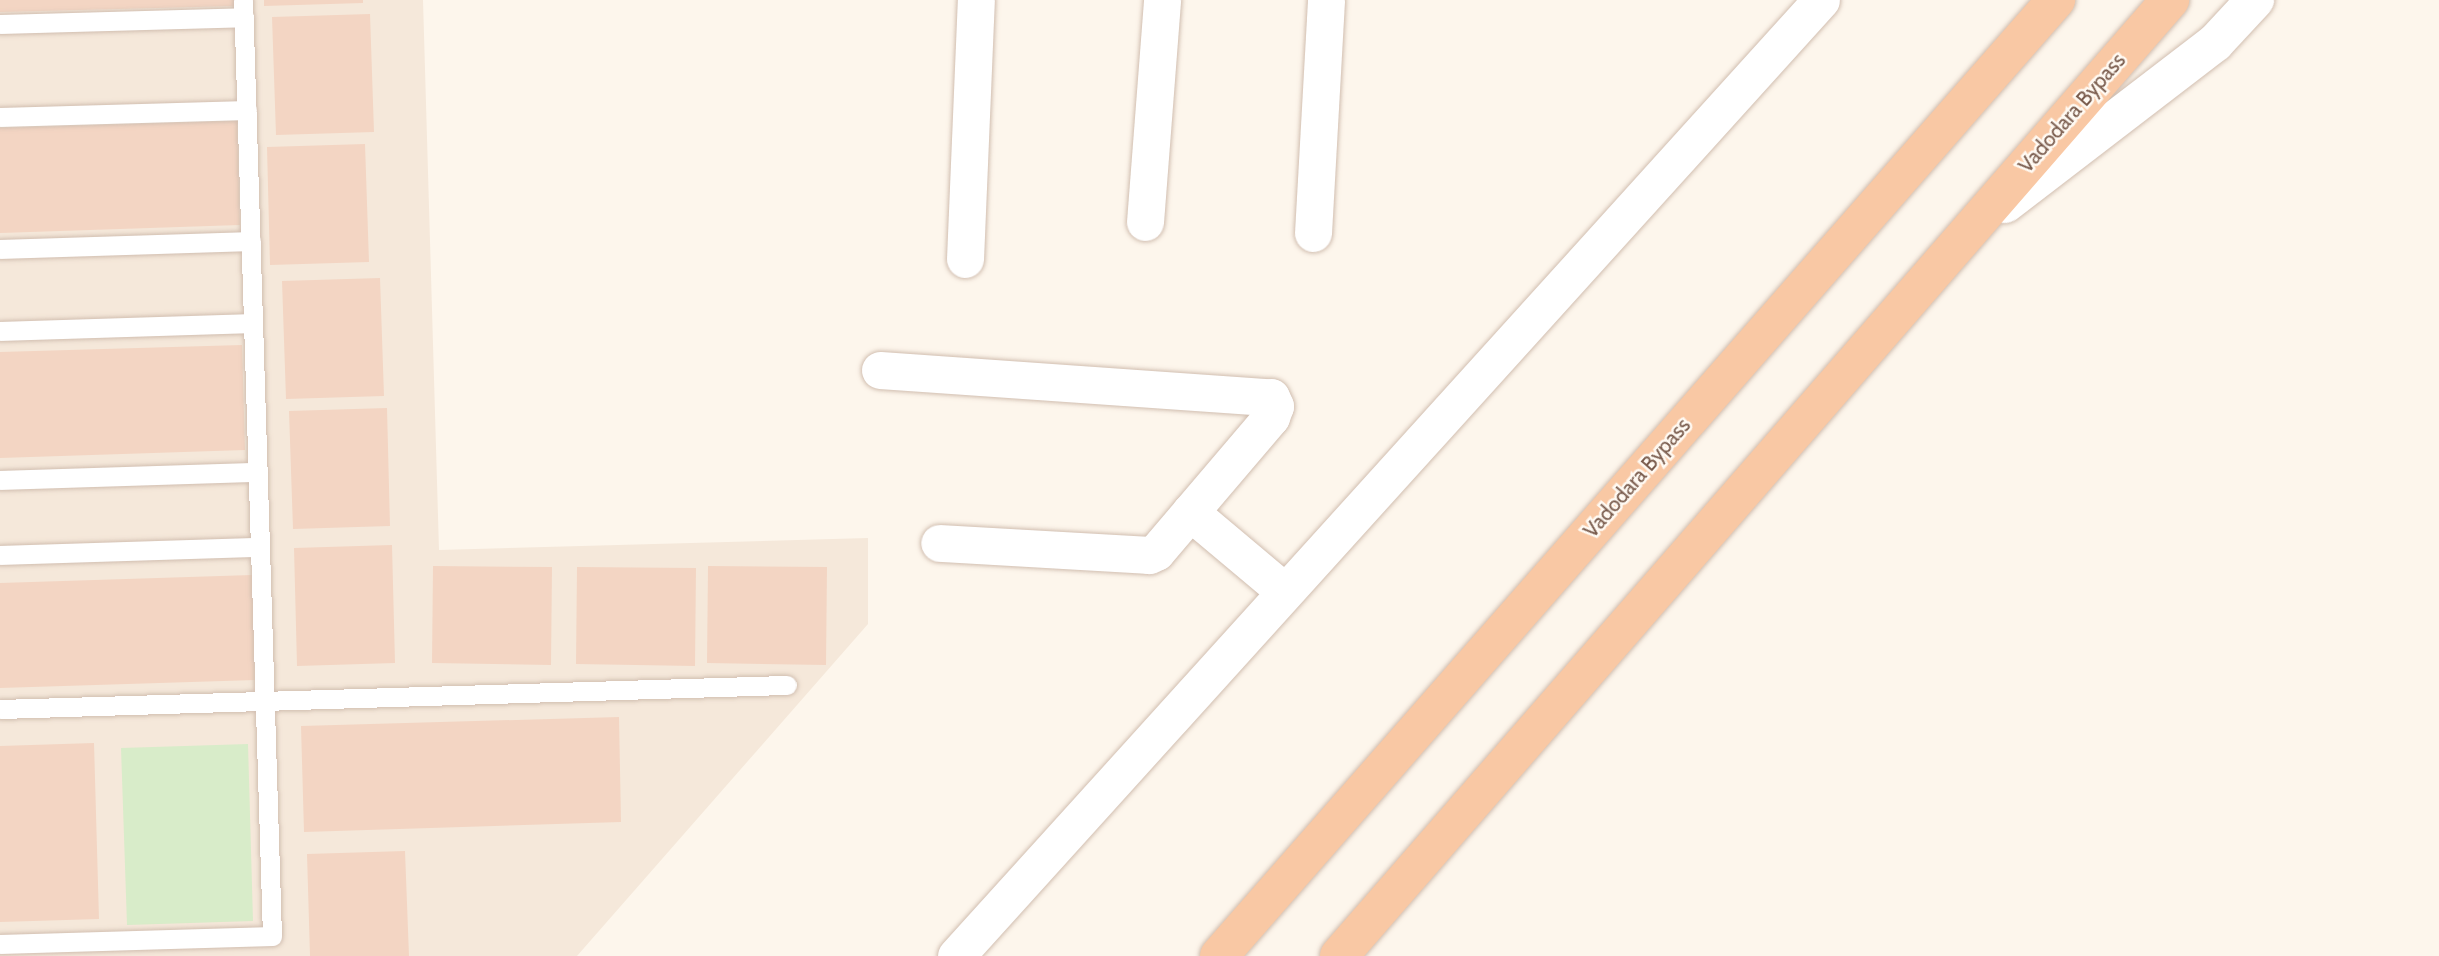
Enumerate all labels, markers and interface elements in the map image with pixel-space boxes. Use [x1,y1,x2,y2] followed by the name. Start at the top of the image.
[2013,48,2131,178] street label: Vadodara Bypass
[1578,413,1696,543] street label: Vadodara Bypass

